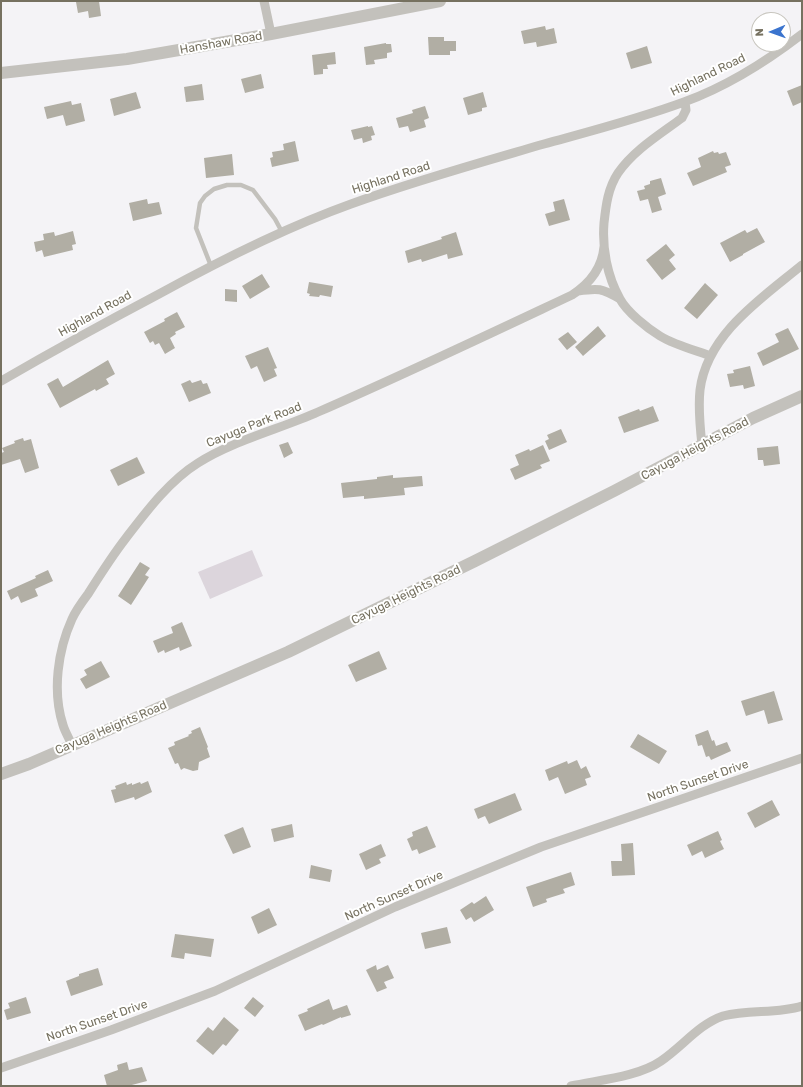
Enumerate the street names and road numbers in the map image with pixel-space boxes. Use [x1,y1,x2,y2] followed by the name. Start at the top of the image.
[179,29,263,57] street label: Hanshaw Road
[668,51,748,99] street label: Highland Road
[350,159,432,197] street label: Highland Road
[56,288,134,340] street label: Highland Road
[204,399,304,451] street label: Cayuga Park Road
[639,415,751,483] street label: Cayuga Heights Road
[349,562,463,628] street label: Cayuga Heights Road
[53,698,169,758] street label: Cayuga Heights Road
[646,757,750,805] street label: North Sunset Drive
[343,868,445,924] street label: North Sunset Drive
[45,997,149,1045] street label: North Sunset Drive

